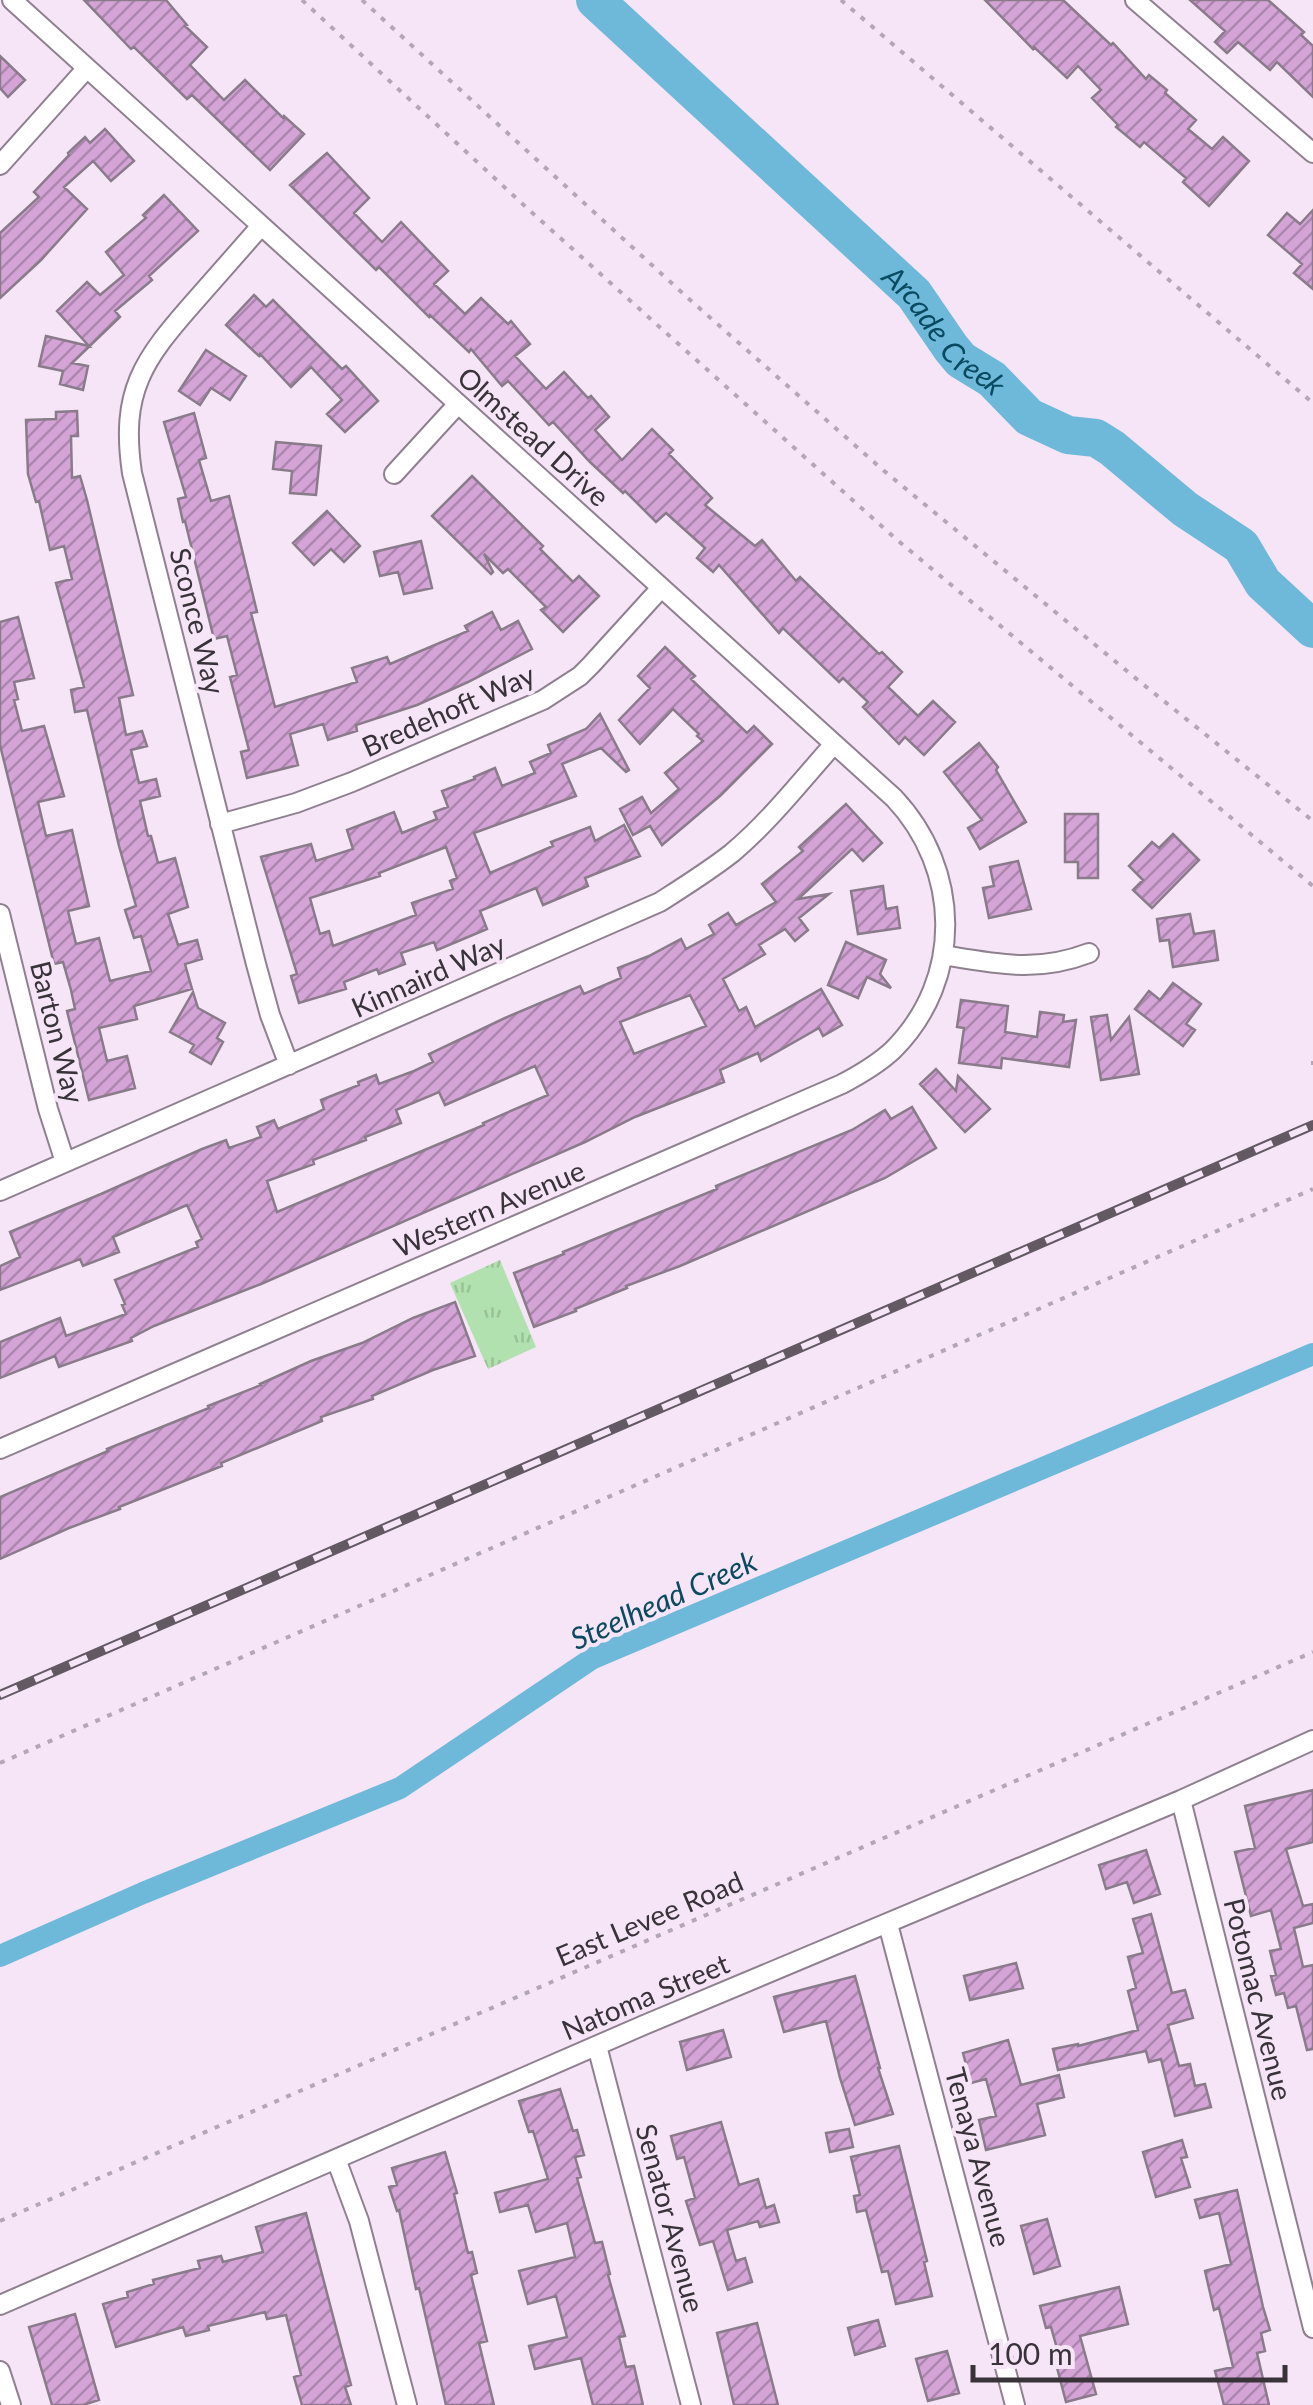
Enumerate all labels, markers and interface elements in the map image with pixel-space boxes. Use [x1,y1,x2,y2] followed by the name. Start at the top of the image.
[876,257,1015,402] water label: Arcade Creek
[451,359,617,513] street label: Olmstead Drive
[163,544,233,698] street label: Sconce Way
[356,657,540,763] street label: Bredehoft Way
[346,926,511,1024] street label: Kinnaird Way
[24,957,92,1107] street label: Barton Way
[389,1153,589,1263] street label: Western Avenue
[564,1542,762,1656] water label: Steelhead Creek
[550,1863,748,1973] street label: East Levee Road
[1217,1895,1301,2103] street label: Potomac Avenue
[556,1946,734,2046] street label: Natoma Street
[939,2064,1019,2250] street label: Tenaya Avenue
[630,2120,712,2316] street label: Senator Avenue
[973,2320,1286,2382] scale bar
[988,2335,1073,2371] text: 100 m

